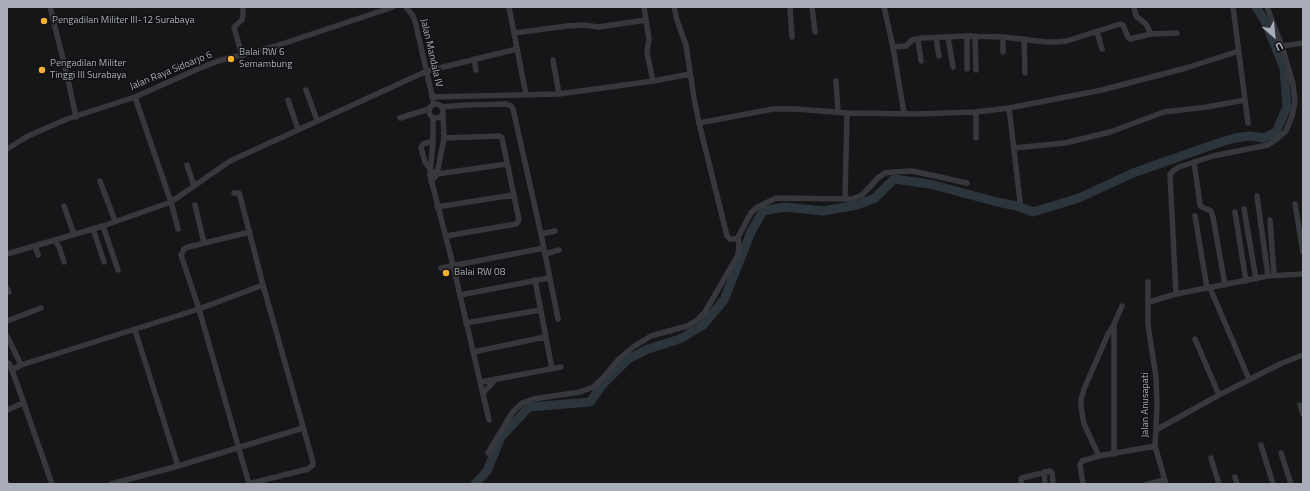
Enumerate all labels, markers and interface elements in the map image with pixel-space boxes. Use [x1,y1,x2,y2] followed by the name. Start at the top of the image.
[52,15,194,27] place label: Pengadilan Militer III-12 Surabaya
[39,16,49,26] marker: Pengadilan Militer III-12 Surabaya
[1254,16,1294,56] north arrow
[417,18,445,88] street label: Jalan Mandala IV
[1273,38,1286,55] text: U
[239,47,292,70] place label: Balai RW 6 Semambung
[128,49,214,93] street label: Jalan Raya Sidoarjo 6
[226,54,236,64] marker: Balai RW 6 Semambung
[50,58,126,82] place label: Pengadilan Militer Tinggi III Surabaya
[37,65,47,75] marker: Pengadilan Militer Tinggi III Surabaya
[454,267,505,279] place label: Balai RW 08
[441,268,451,278] marker: Balai RW 08
[1140,372,1152,438] street label: Jalan Anusapati

